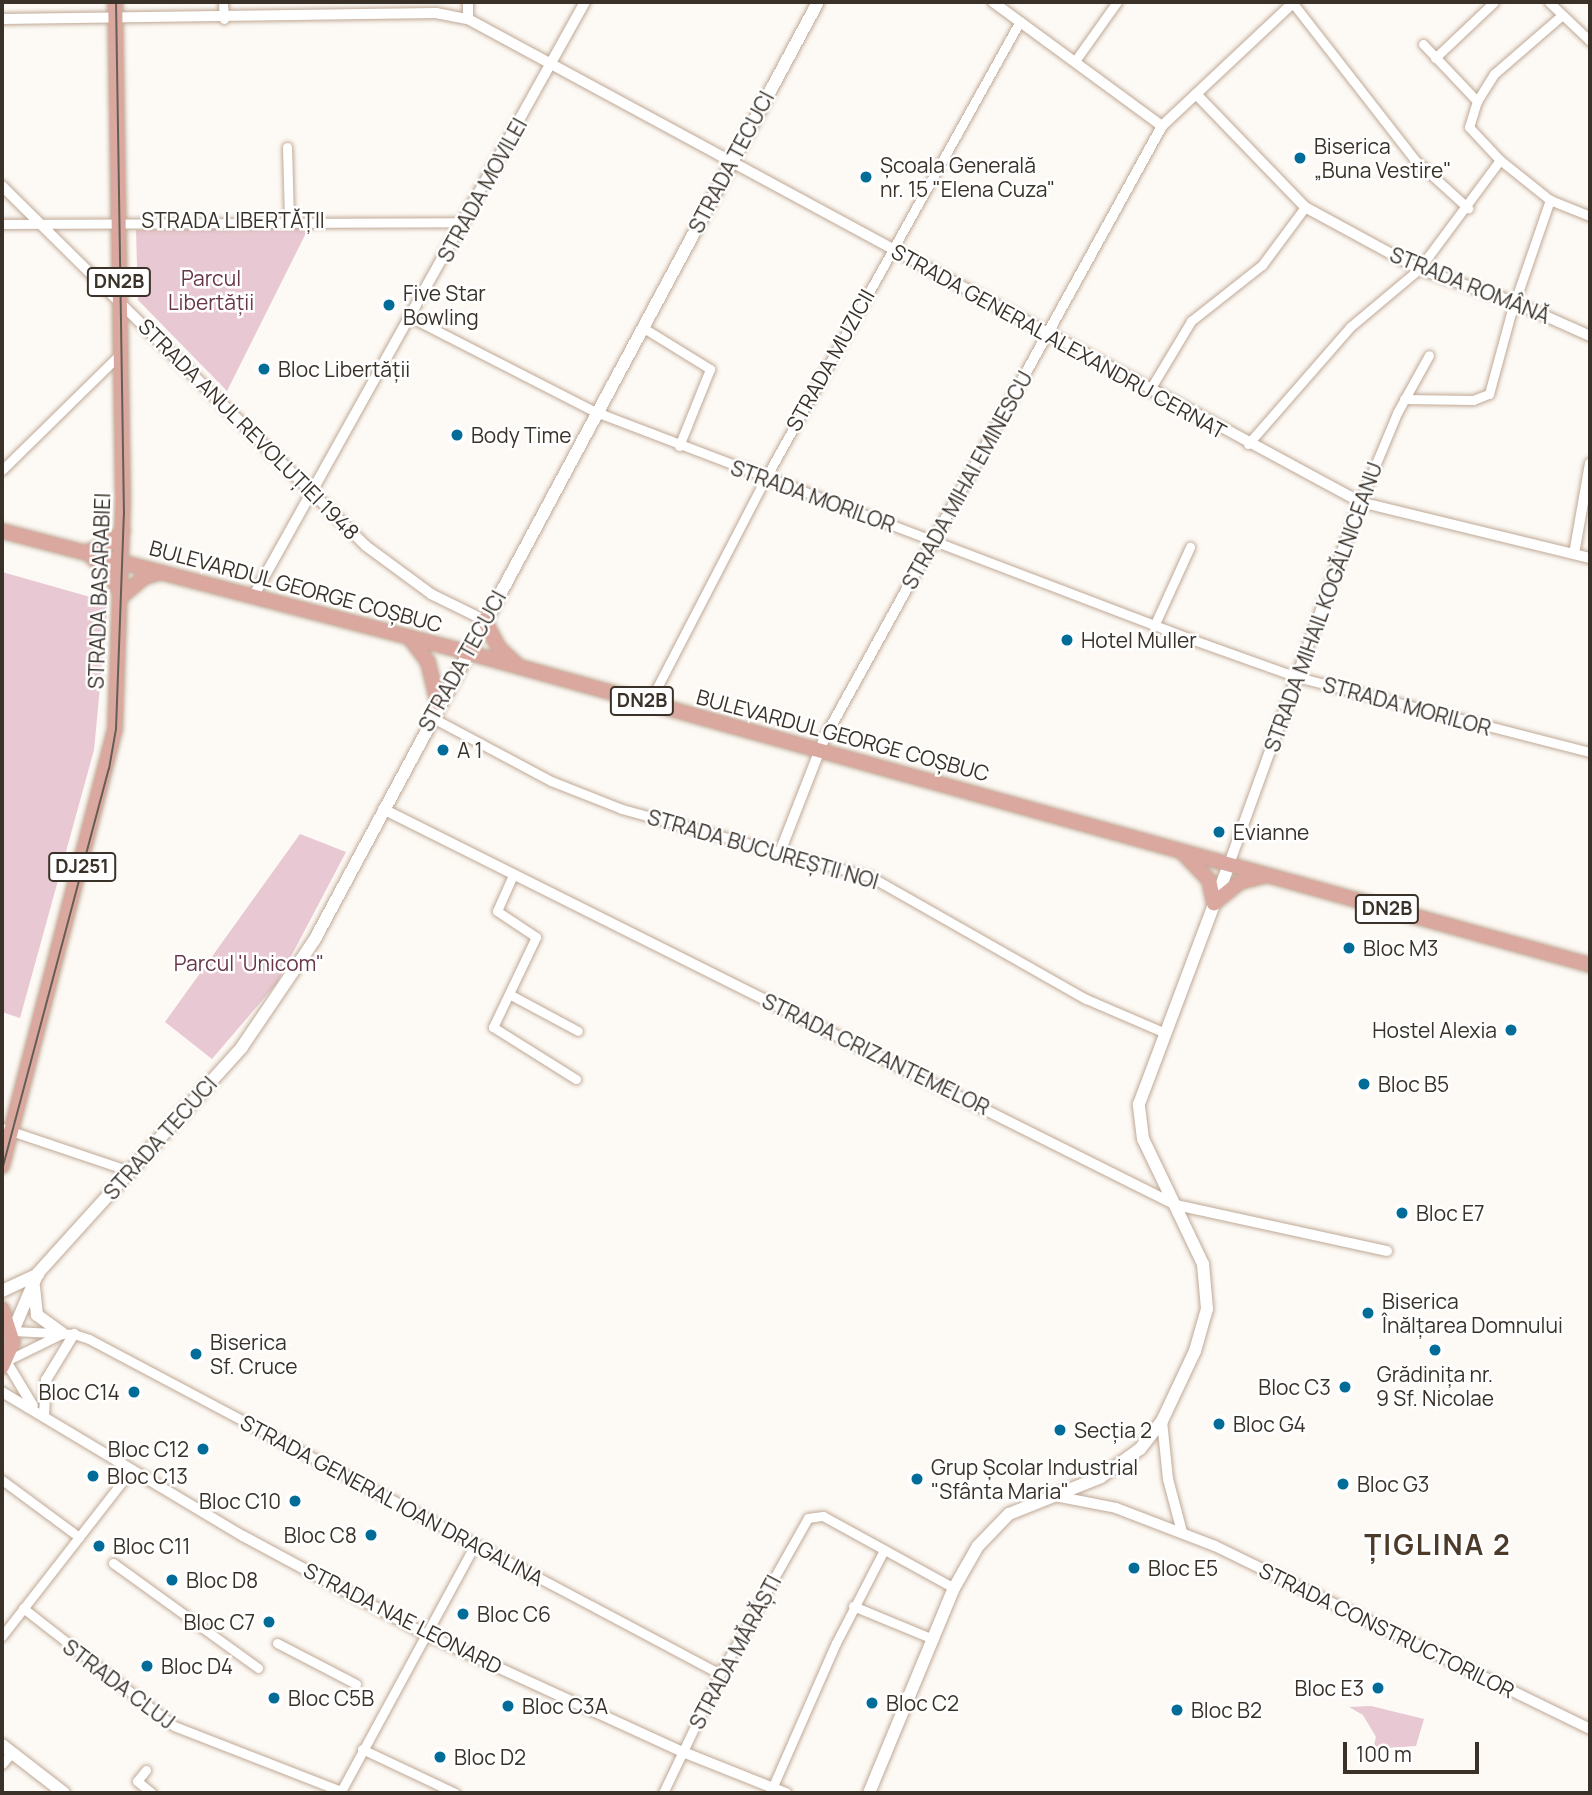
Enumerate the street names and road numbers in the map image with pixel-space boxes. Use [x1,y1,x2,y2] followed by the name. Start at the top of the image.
[683,87,779,237] street label: STRADA TECUCI
[432,114,532,266] street label: STRADA MOVILEI
[141,207,325,233] street label: STRADA LIBERTĂȚII
[887,238,1231,444] street label: STRADA GENERAL ALEXANDRU CERNAT
[1386,241,1554,329] street label: STRADA ROMÂNĂ
[86,266,152,298] road number: DN2B
[781,285,879,435] street label: STRADA MUZICII
[133,313,365,545] street label: STRADA ANUL REVOLUȚIEI 1948
[896,367,1038,593] street label: STRADA MIHAI EMINESCU
[727,455,899,537] street label: STRADA MORILOR
[1259,458,1387,756] street label: STRADA MIHAIL KOGĂLNICEANU
[83,492,115,690] street label: STRADA BASARABIEI
[146,535,446,637] street label: BULEVARDUL GEORGE COȘBUC
[413,586,511,736] street label: STRADA TECUCI
[1320,671,1494,741] street label: STRADA MORILOR
[693,684,993,786] street label: BULEVARDUL GEORGE COȘBUC
[609,686,675,716] road number: DN2B
[645,804,881,894] street label: STRADA BUCUREȘTII NOI
[47,852,117,882] road number: DJ251
[1354,894,1420,925] road number: DN2B
[758,988,994,1120] street label: STRADA CRIZANTEMELOR
[98,1071,222,1205] street label: STRADA TECUCI
[236,1409,548,1591] street label: STRADA GENERAL IOAN DRAGALINA
[300,1557,506,1679] street label: STRADA NAE LEONARD
[1255,1557,1519,1703] street label: STRADA CONSTRUCTORILOR
[684,1571,786,1733] street label: STRADA MĂRĂȘTI
[58,1634,180,1734] street label: STRADA CLUJ

